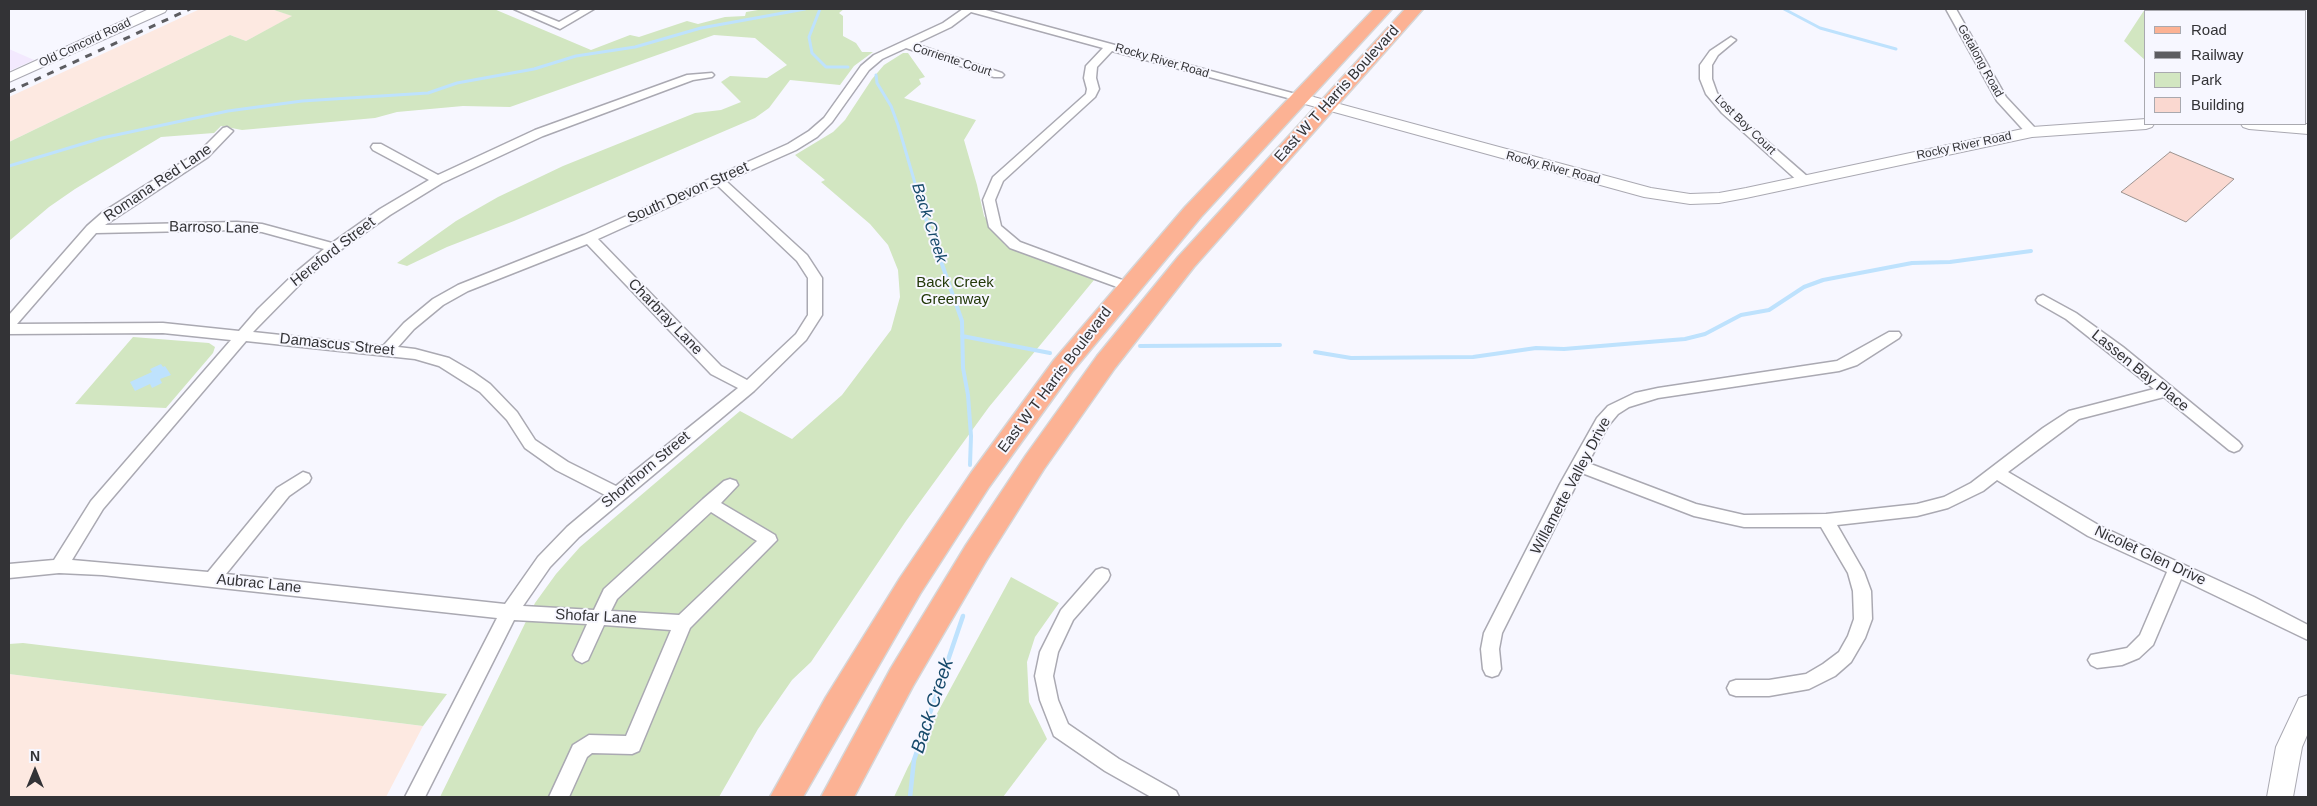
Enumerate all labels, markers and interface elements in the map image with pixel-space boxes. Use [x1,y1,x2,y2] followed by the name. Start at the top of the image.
[2144,10,2307,125] legend
[37,15,133,71] street label: Old Concord Road
[2191,21,2227,38] text: Road
[1271,22,1403,166] street label: East W T Harris Boulevard
[1954,22,2006,100] street label: Getalong Road
[911,40,993,80] street label: Corriente Court
[1114,41,1210,81] street label: Rocky River Road
[2191,46,2244,63] text: Railway
[2191,71,2222,88] text: Park
[1711,92,1779,158] street label: Lost Boy Court
[2191,96,2244,113] text: Building
[1915,129,2013,163] street label: Rocky River Road
[101,140,215,226] street label: Romana Red Lane
[1504,149,1602,187] street label: Rocky River Road
[625,158,751,228] street label: South Devon Street
[907,181,951,265] water label: Back Creek
[287,213,379,291] street label: Hereford Street
[169,218,259,238] street label: Barroso Lane
[916,274,994,309] park label: Back Creek Greenway
[624,275,706,359] street label: Charbray Lane
[994,304,1116,456] street label: East W T Harris Boulevard
[2088,326,2192,416] street label: Lassen Bay Place
[279,330,395,360] street label: Damascus Street
[1527,414,1615,558] street label: Willamette Valley Drive
[598,428,694,512] street label: Shorthorn Street
[2091,522,2209,590] street label: Nicolet Glen Drive
[216,571,302,597] street label: Aubrac Lane
[555,606,637,628] street label: Shofar Lane
[907,656,959,756] water label: Back Creek
[10,746,60,796] north arrow
[30,748,40,764] text: N

